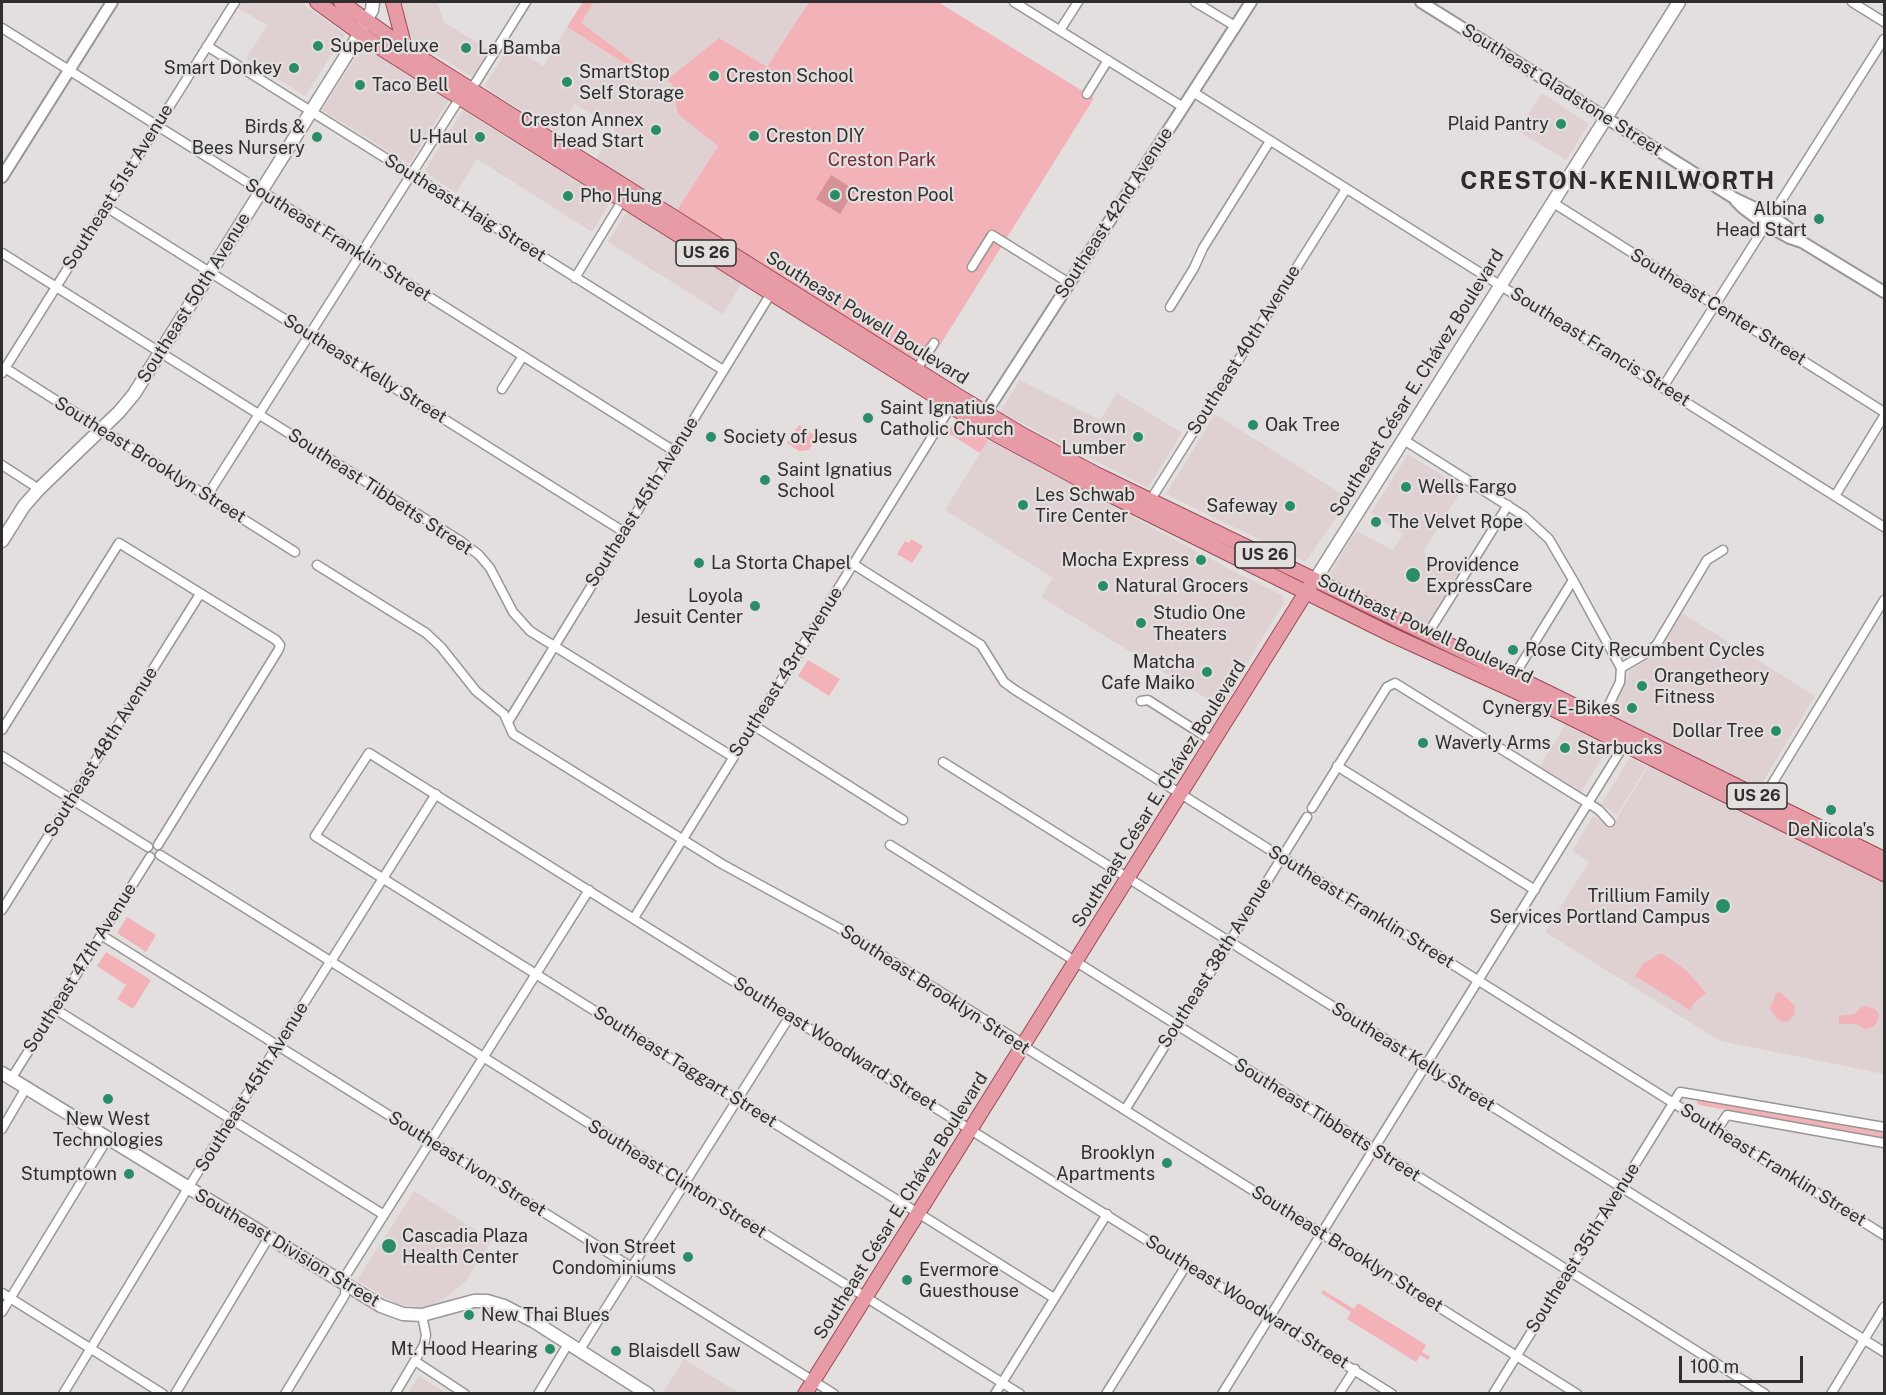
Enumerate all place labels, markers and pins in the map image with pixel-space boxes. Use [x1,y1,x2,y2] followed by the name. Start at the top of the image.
[330,35,439,57] place label: SuperDeluxe
[478,37,561,59] place label: La Bamba
[311,39,325,53] marker: SuperDeluxe
[459,41,473,55] marker: La Bamba
[164,57,282,79] place label: Smart Donkey
[287,61,301,75] marker: Smart Donkey
[579,61,684,104] place label: SmartStop Self Storage
[726,65,854,87] place label: Creston School
[707,69,721,83] marker: Creston School
[372,74,449,96] place label: Taco Bell
[560,75,574,89] marker: SmartStop Self Storage
[353,78,367,92] marker: Taco Bell
[521,109,644,152] place label: Creston Annex Head Start
[1448,113,1549,135] place label: Plaid Pantry
[192,116,305,158] place label: Birds & Bees Nursery
[1554,117,1568,131] marker: Plaid Pantry
[649,123,663,137] marker: Creston Annex Head Start
[766,125,865,147] place label: Creston DIY
[409,126,468,148] place label: U-Haul
[747,129,761,143] marker: Creston DIY
[310,130,324,144] marker: Birds & Bees Nursery
[473,130,487,144] marker: U-Haul
[847,184,954,206] place label: Creston Pool
[580,185,662,207] place label: Pho Hung
[828,188,842,202] marker: Creston Pool
[561,189,575,203] marker: Pho Hung
[1716,198,1807,240] place label: Albina Head Start
[1812,212,1826,226] marker: Albina Head Start
[880,397,1014,440] place label: Saint Ignatius Catholic Church
[861,411,875,425] marker: Saint Ignatius Catholic Church
[1265,414,1340,436] place label: Oak Tree
[1061,416,1126,458] place label: Brown Lumber
[1246,418,1260,432] marker: Oak Tree
[723,426,857,448] place label: Society of Jesus
[704,430,718,444] marker: Society of Jesus
[1131,430,1145,444] marker: Brown Lumber
[777,459,892,502] place label: Saint Ignatius School
[758,473,772,487] marker: Saint Ignatius School
[1418,476,1517,498] place label: Wells Fargo
[1399,480,1413,494] marker: Wells Fargo
[1035,484,1135,526] place label: Les Schwab Tire Center
[1206,495,1278,517] place label: Safeway
[1016,498,1030,512] marker: Les Schwab Tire Center
[1283,499,1297,513] marker: Safeway
[1388,511,1523,533] place label: The Velvet Rope
[1369,515,1383,529] marker: The Velvet Rope
[1062,549,1189,571] place label: Mocha Express
[711,552,851,574] place label: La Storta Chapel
[1194,553,1208,567] marker: Mocha Express
[1426,554,1532,596] place label: Providence ExpressCare
[692,556,706,570] marker: La Storta Chapel
[1404,566,1422,584] marker: Providence ExpressCare
[1115,575,1248,597] place label: Natural Grocers
[1096,579,1110,593] marker: Natural Grocers
[634,585,743,628] place label: Loyola Jesuit Center
[748,599,762,613] marker: Loyola Jesuit Center
[1153,602,1246,644] place label: Studio One Theaters
[1134,616,1148,630] marker: Studio One Theaters
[1525,639,1765,661] place label: Rose City Recumbent Cycles
[1506,643,1520,657] marker: Rose City Recumbent Cycles
[1101,651,1195,694] place label: Matcha Cafe Maiko
[1200,665,1214,679] marker: Matcha Cafe Maiko
[1654,665,1769,708] place label: Orangetheory Fitness
[1635,679,1649,693] marker: Orangetheory Fitness
[1482,697,1620,719] place label: Cynergy E-Bikes
[1625,701,1639,715] marker: Cynergy E-Bikes
[1672,720,1764,742] place label: Dollar Tree
[1769,724,1783,738] marker: Dollar Tree
[1435,732,1551,754] place label: Waverly Arms
[1416,736,1430,750] marker: Waverly Arms
[1577,737,1662,759] place label: Starbucks
[1558,741,1572,755] marker: Starbucks
[1824,803,1838,817] marker: DeNicola's
[1787,819,1875,841] place label: DeNicola's
[1489,885,1710,928] place label: Trillium Family Services Portland Campus
[1714,897,1732,915] marker: Trillium Family Services Portland Campus
[101,1092,115,1106] marker: New West Technologies
[53,1108,163,1150] place label: New West Technologies
[1056,1142,1155,1184] place label: Brooklyn Apartments
[1160,1156,1174,1170] marker: Brooklyn Apartments
[21,1163,117,1185] place label: Stumptown
[122,1167,136,1181] marker: Stumptown
[402,1225,528,1268] place label: Cascadia Plaza Health Center
[552,1236,676,1278] place label: Ivon Street Condominiums
[380,1237,398,1255] marker: Cascadia Plaza Health Center
[681,1250,695,1264] marker: Ivon Street Condominiums
[919,1259,1019,1302] place label: Evermore Guesthouse
[900,1273,914,1287] marker: Evermore Guesthouse
[481,1304,610,1326] place label: New Thai Blues
[462,1308,476,1322] marker: New Thai Blues
[391,1338,538,1360] place label: Mt. Hood Hearing
[628,1340,741,1362] place label: Blaisdell Saw
[543,1342,557,1356] marker: Mt. Hood Hearing
[609,1344,623,1358] marker: Blaisdell Saw

